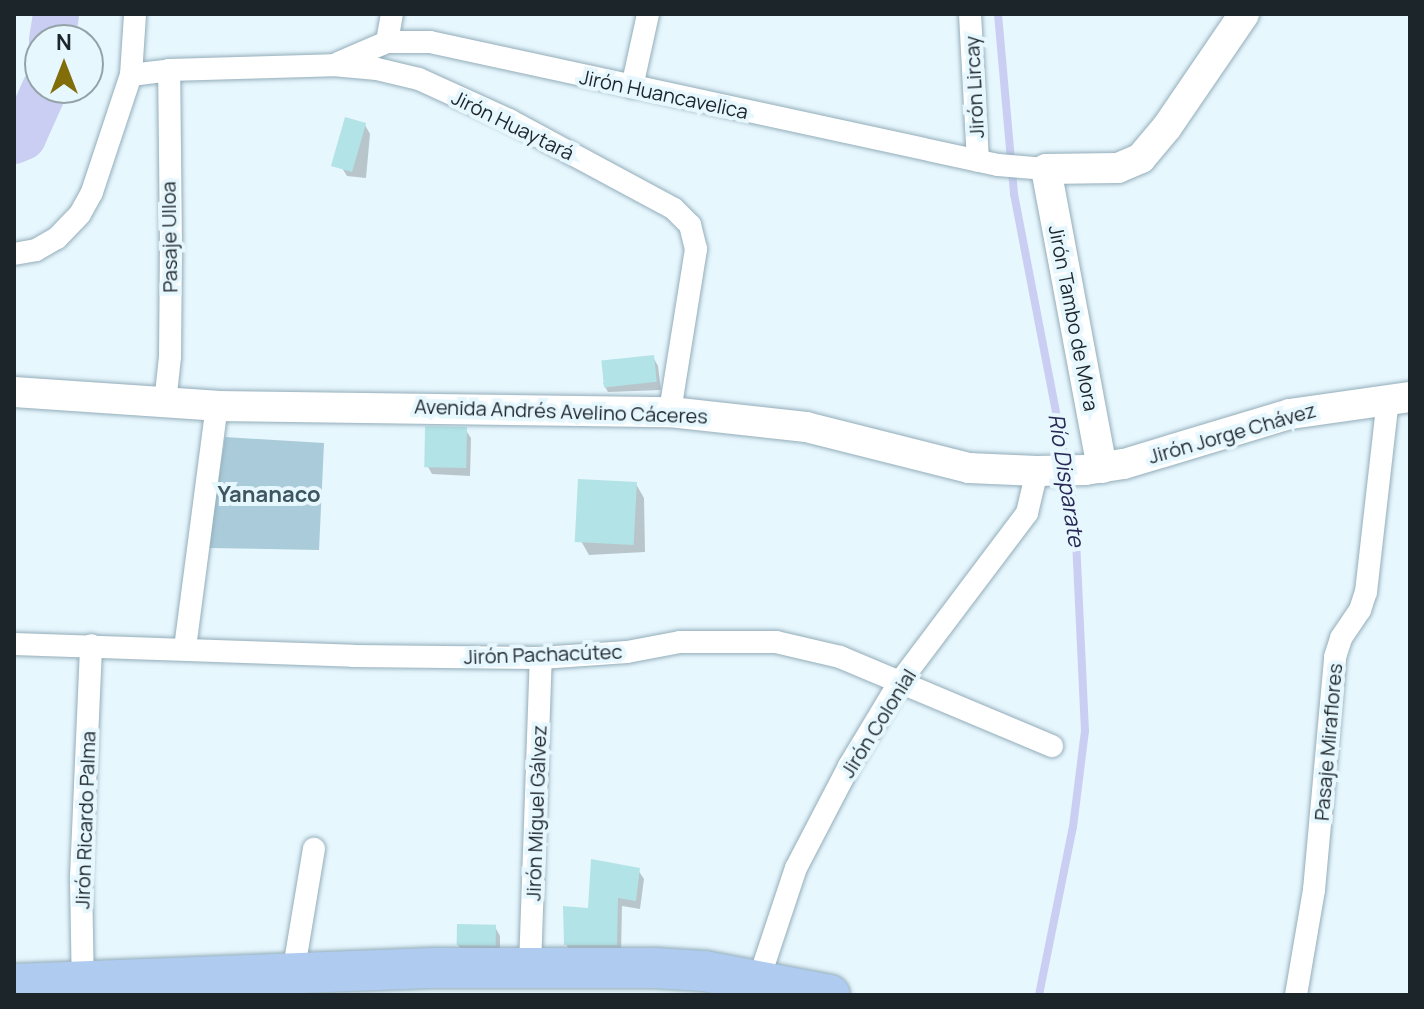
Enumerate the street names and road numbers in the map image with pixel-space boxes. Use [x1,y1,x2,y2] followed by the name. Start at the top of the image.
[959,35,989,139] street label: Jirón Lircay
[577,64,751,124] street label: Jirón Huancavelica
[448,85,578,165] street label: Jirón Huaytará
[156,181,182,293] street label: Pasaje Ulloa
[1044,223,1104,413] street label: Jirón Tambo de Mora
[414,394,708,428] street label: Avenida Andrés Avelino Cáceres
[1146,398,1318,468] street label: Jirón Jorge Chávez
[463,639,623,669] street label: Jirón Pachacútec
[1309,662,1347,822] street label: Pasaje Miraflores
[835,664,921,782] street label: Jirón Colonial
[521,725,551,901] street label: Jirón Miguel Gálvez
[70,731,100,909] street label: Jirón Ricardo Palma

